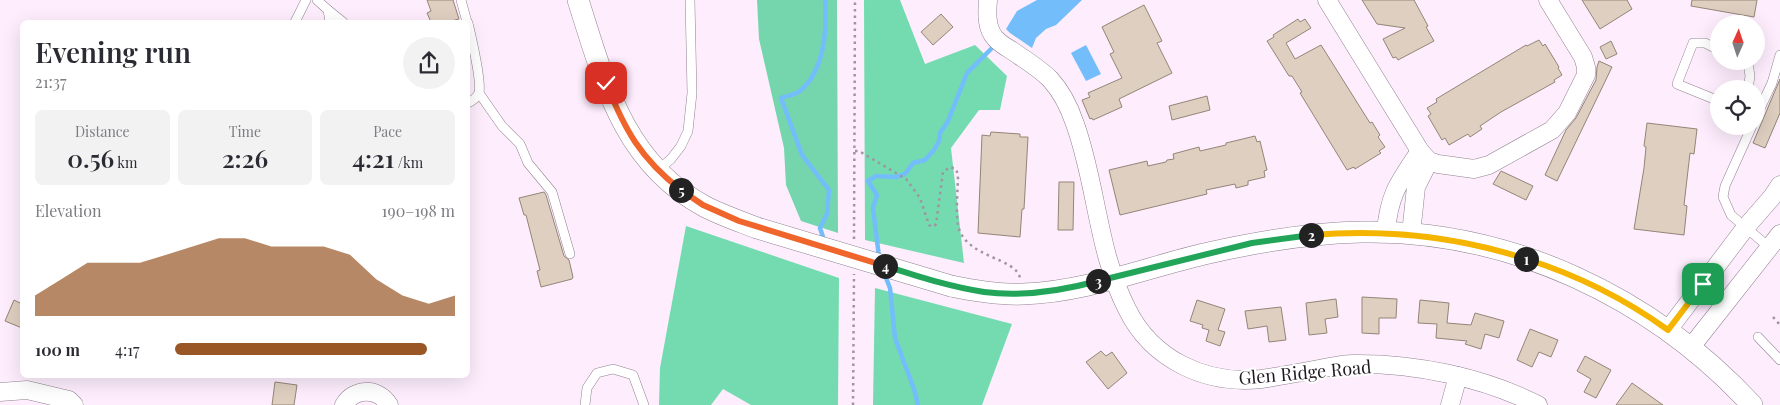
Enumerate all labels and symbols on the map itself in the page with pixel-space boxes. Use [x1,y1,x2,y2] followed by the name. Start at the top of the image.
[1710,15,1765,70] north arrow
[585,62,627,104] pin
[668,178,694,202] pin: 5
[1298,222,1324,248] pin: 2
[1514,246,1538,272] pin: 1
[872,254,898,278] pin: 4
[1682,263,1724,305] pin
[1086,268,1110,294] pin: 3
[1238,354,1373,390] street label: Glen Ridge Road

